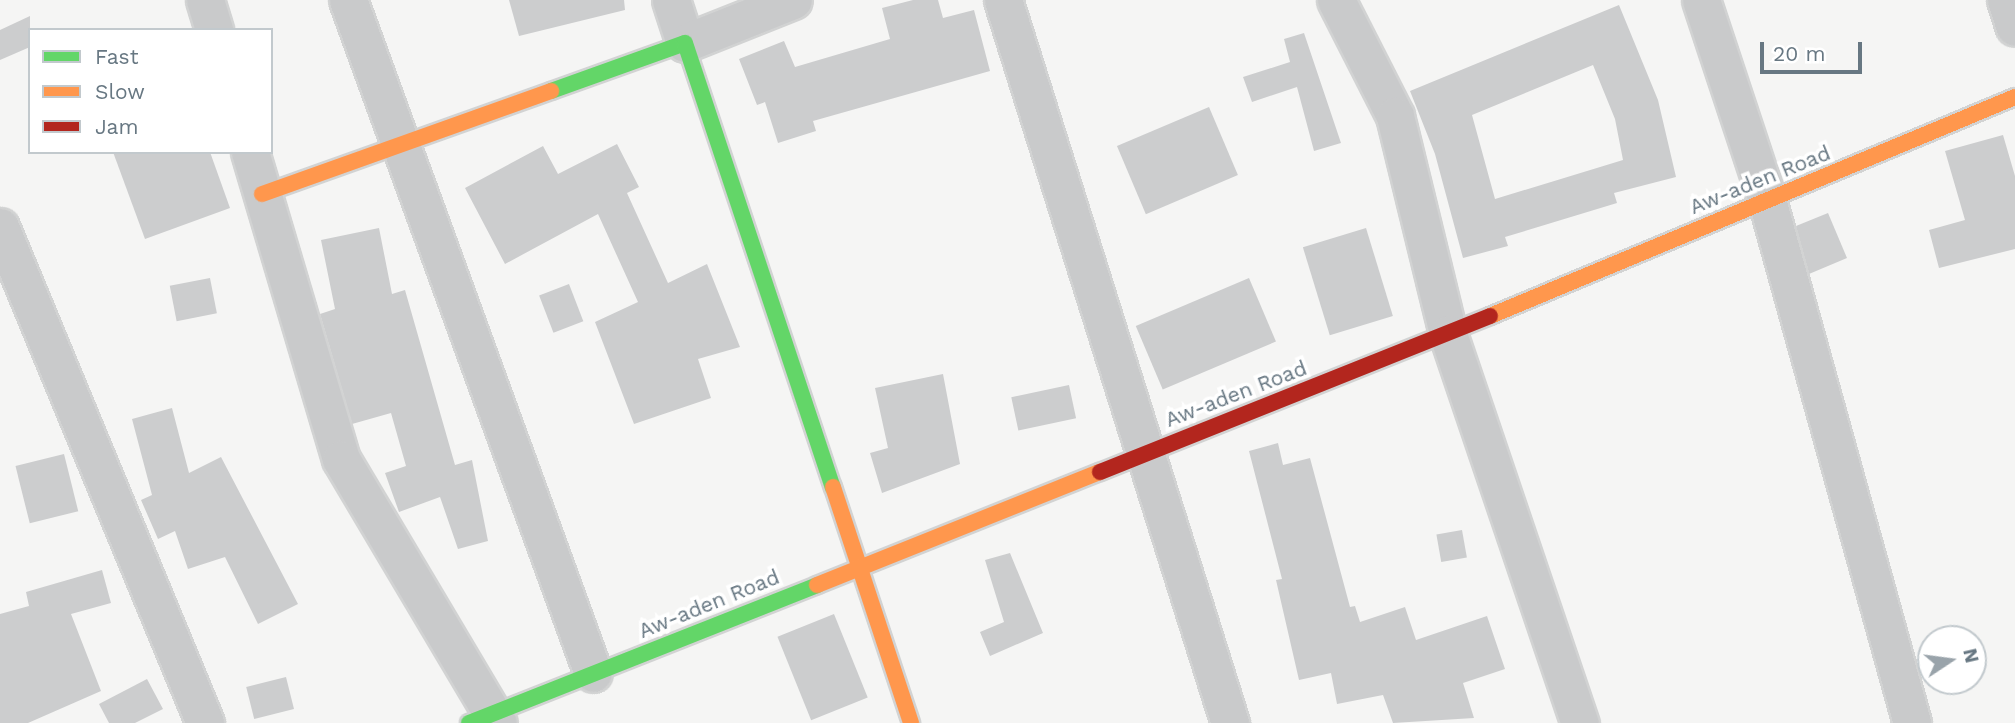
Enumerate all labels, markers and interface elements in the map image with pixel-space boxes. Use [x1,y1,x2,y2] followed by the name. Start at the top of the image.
[28,28,273,154] legend
[1763,28,1864,72] scale bar
[1773,41,1825,66] text: 20 m
[95,44,139,69] text: Fast
[95,79,145,104] text: Slow
[95,114,138,139] text: Jam
[1686,140,1834,220] street label: Aw-aden Road
[1162,355,1310,433] street label: Aw-aden Road
[635,564,783,644] street label: Aw-aden Road
[1917,625,1987,695] north arrow
[1958,646,1984,665] text: N

